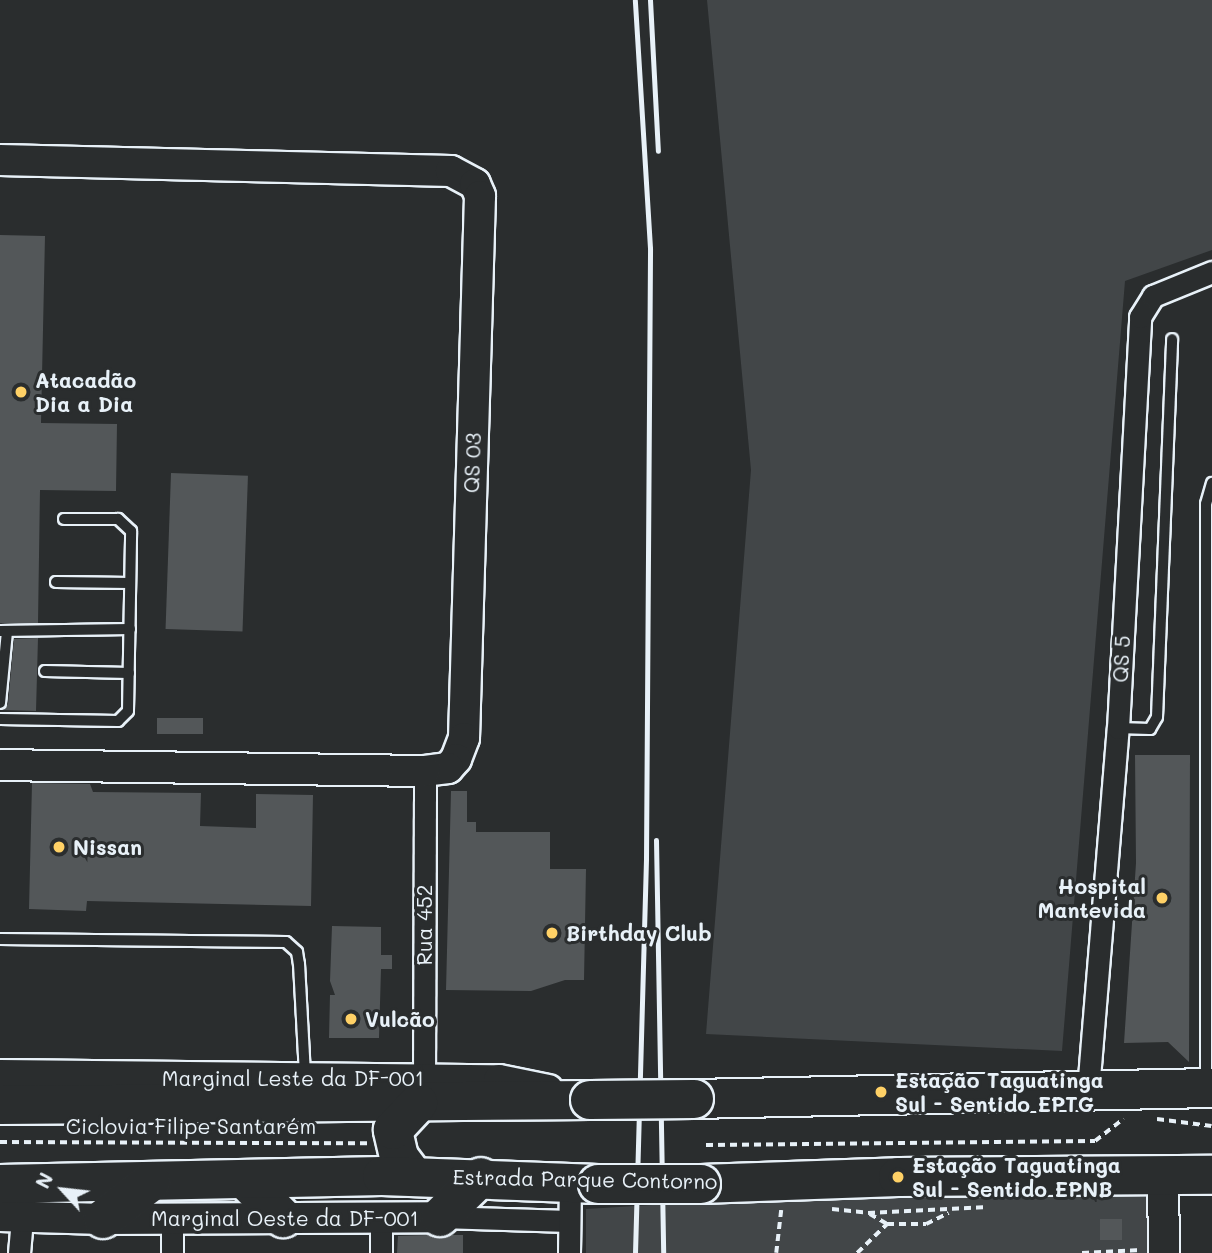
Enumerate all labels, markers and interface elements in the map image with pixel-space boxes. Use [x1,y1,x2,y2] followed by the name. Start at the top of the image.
[35,367,136,417] place label: Atacadão Dia a Dia
[13,384,29,400] marker: Atacadão Dia a Dia
[458,432,486,494] street label: QS 03
[1107,635,1135,683] street label: QS 5
[73,834,142,860] place label: Nissan
[51,839,67,855] marker: Nissan
[1038,873,1146,923] place label: Hospital Mantevida
[411,884,437,966] street label: Rua 452
[1152,888,1172,908] marker: Hospital Mantevida
[566,920,711,946] place label: Birthday Club
[544,925,560,941] marker: Birthday Club
[365,1006,435,1032] place label: Vulcão
[343,1011,359,1027] marker: Vulcão
[162,1065,424,1091] street label: Marginal Leste da DF-001
[895,1067,1104,1117] place label: Estação Taguatinga Sul - Sentido EPTG
[873,1084,889,1100] marker: Estação Taguatinga Sul - Sentido EPTG
[66,1113,316,1139] street label: Ciclovia Filipe Santarém
[912,1152,1121,1202] place label: Estação Taguatinga Sul - Sentido EPNB
[28,1155,98,1225] north arrow
[452,1164,718,1194] street label: Estrada Parque Contorno
[29,1168,58,1192] text: N
[890,1169,906,1185] marker: Estação Taguatinga Sul - Sentido EPNB
[151,1205,419,1231] street label: Marginal Oeste da DF-001

